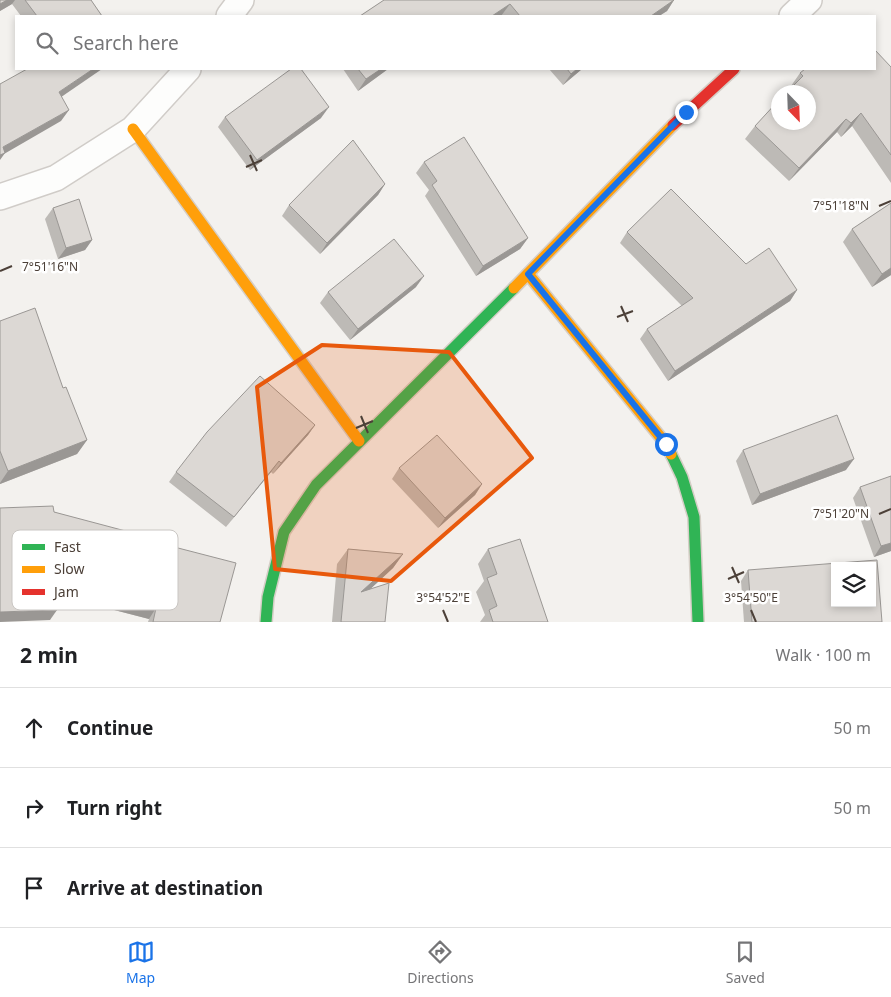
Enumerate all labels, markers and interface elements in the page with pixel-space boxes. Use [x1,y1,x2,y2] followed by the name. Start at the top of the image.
[15,15,876,70] search box
[33,29,61,57] icon: search
[73,30,179,56] text: Search here
[771,85,816,130] north arrow
[675,101,698,124] route end
[813,197,869,214] text: 7°51'18"N
[22,258,78,275] text: 7°51'16"N
[655,433,678,456] route start
[813,505,869,522] text: 7°51'20"N
[12,530,178,610] legend
[54,537,81,556] text: Fast
[54,559,85,578] text: Slow
[831,562,876,607] map controls
[831,562,876,607] button: layers
[52,582,79,601] text: Jam
[416,589,470,606] text: 3°54'52"E
[724,589,778,606] text: 3°54'50"E
[20,641,78,669] text: 2 min
[776,644,871,666] text: Walk · 100 m
[20,714,48,742] icon: ahead
[67,715,153,741] text: Continue
[834,717,871,739] text: 50 m
[20,794,48,822] icon: right
[67,795,162,821] text: Turn right
[834,797,871,819] text: 50 m
[20,874,48,902] icon: arrive
[67,875,263,901] text: Arrive at destination
[126,938,155,987] tab: Map
[407,938,474,987] tab: Directions
[726,938,765,987] tab: Saved

